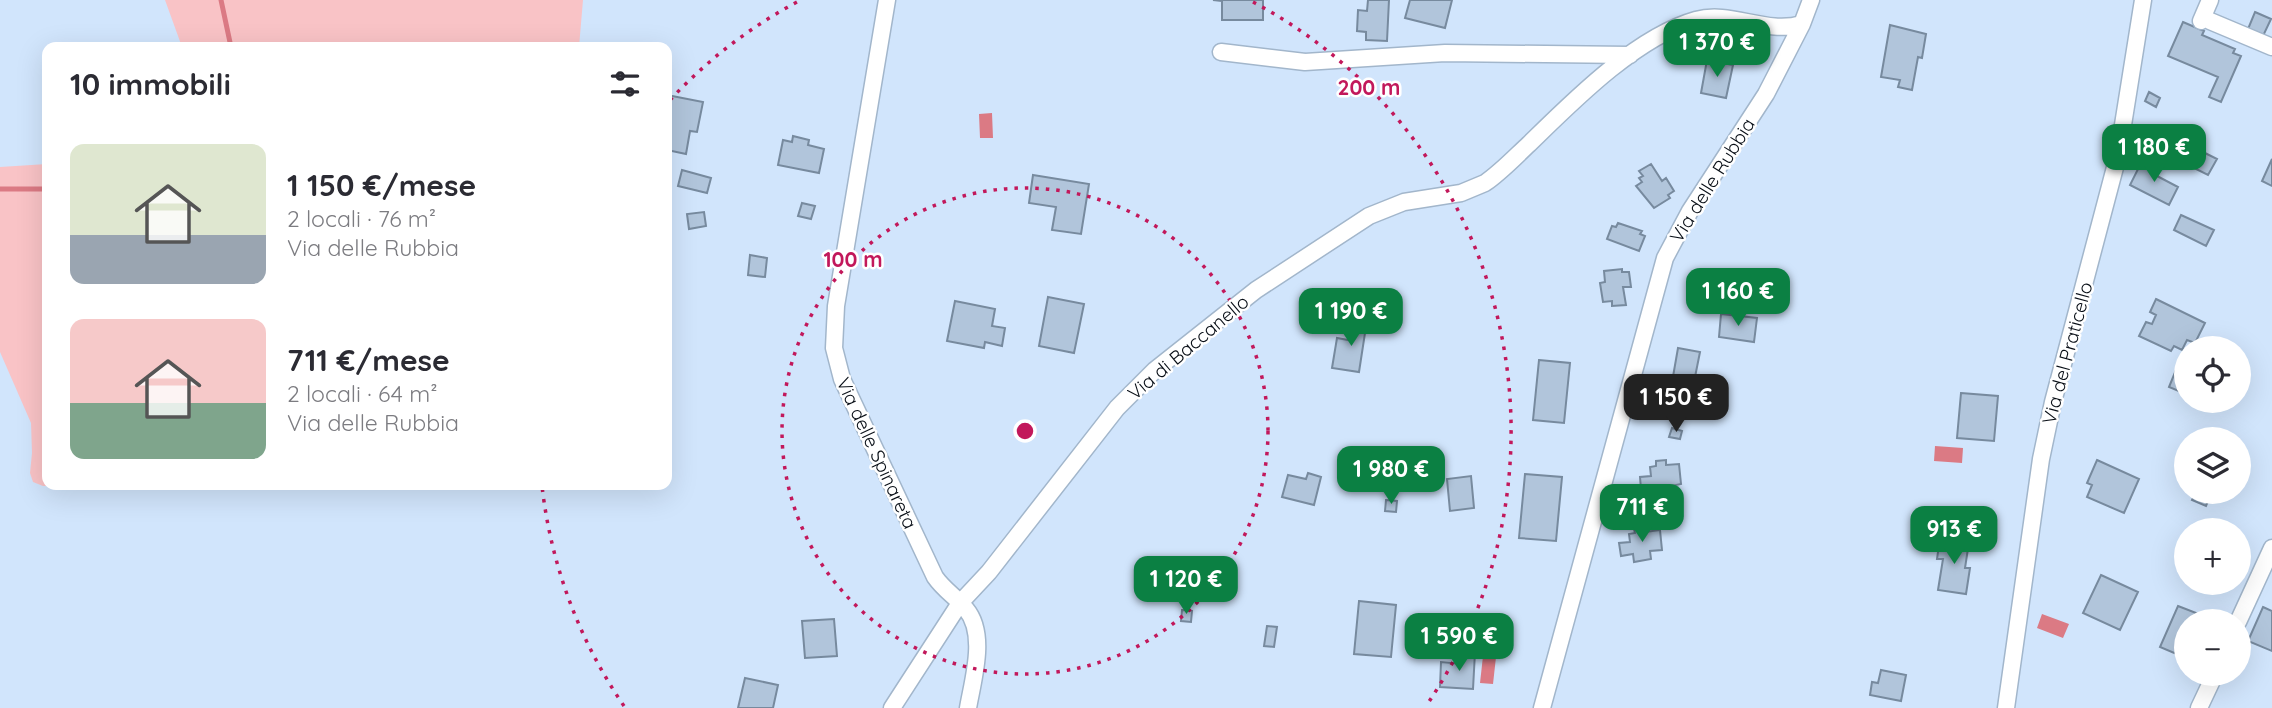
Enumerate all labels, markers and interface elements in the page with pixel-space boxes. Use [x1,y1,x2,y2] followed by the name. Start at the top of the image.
[1652,20,1782,79] pin: 1 370 €
[1679,27,1755,56] text: 1 370 €
[70,65,231,103] text: 10 immobili
[606,65,644,103] icon: filters
[1338,74,1400,100] text: 200 m
[1664,113,1760,247] street label: Via delle Rubbia
[2089,124,2219,184] pin: 1 180 €
[2118,132,2190,161] text: 1 180 €
[287,166,476,204] text: 1 150 €/mese
[126,172,210,256] icon: home
[287,204,436,233] text: 2 locali · 76 m²
[287,233,459,262] text: Via delle Rubbia
[823,246,883,272] text: 100 m
[1673,268,1803,328] pin: 1 160 €
[1702,276,1774,305] text: 1 160 €
[2036,279,2098,427] street label: Via del Praticello
[1286,288,1416,348] pin: 1 190 €
[1122,289,1254,405] street label: Via di Baccanello
[1315,296,1387,325] text: 1 190 €
[2174,336,2251,686] map controls
[2174,336,2251,413] button: locate
[287,341,450,379] text: 711 €/mese
[126,347,210,431] icon: home
[831,373,923,533] street label: Via delle Spinareta
[1611,374,1741,434] pin: 1 150 €
[287,379,437,408] text: 2 locali · 64 m²
[1640,382,1712,411] text: 1 150 €
[287,408,459,437] text: Via delle Rubbia
[1013,419,1037,443] centre of rings
[2174,427,2251,504] button: layers
[1326,447,1456,506] pin: 1 980 €
[1353,454,1429,483] text: 1 980 €
[1593,484,1691,544] pin: 711 €
[1616,492,1668,521] text: 711 €
[1905,506,2003,566] pin: 913 €
[1926,514,1982,543] text: 913 €
[2174,518,2251,595] button: +
[1121,556,1251,616] pin: 1 120 €
[1150,564,1222,593] text: 1 120 €
[2174,609,2251,686] button: −
[1394,614,1524,673] pin: 1 590 €
[1421,621,1497,650] text: 1 590 €

